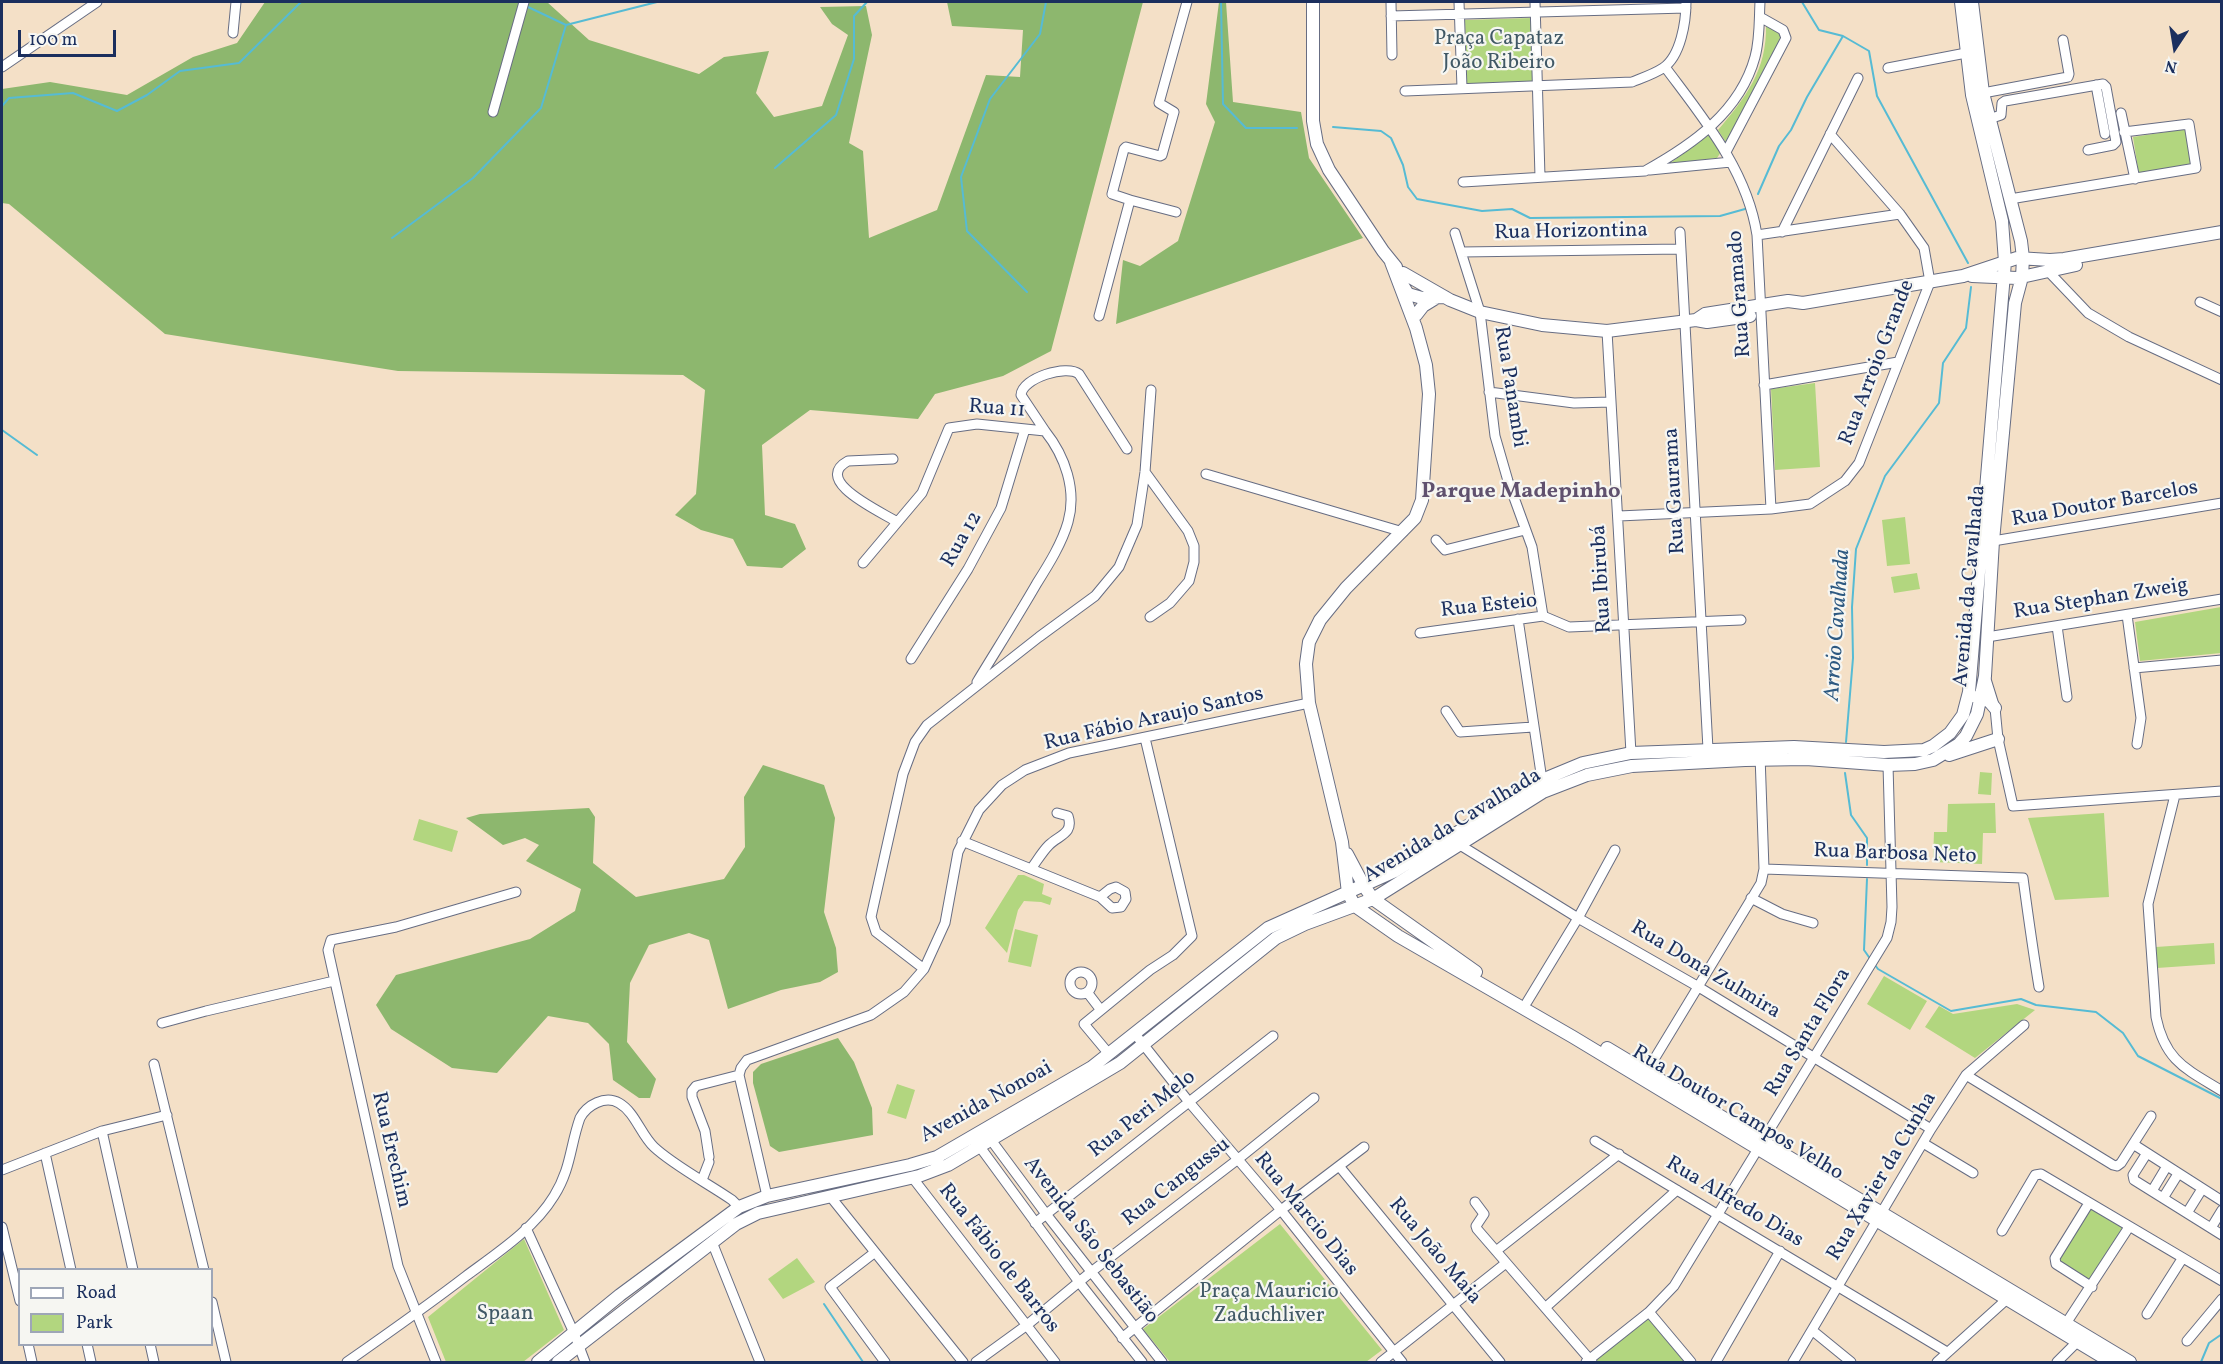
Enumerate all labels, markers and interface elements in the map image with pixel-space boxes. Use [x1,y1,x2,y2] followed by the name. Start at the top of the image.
[21,18,118,56] scale bar
[2145,18,2205,78] north arrow
[1434,27,1564,77] park label: Praça Capataz João Ribeiro
[29,28,78,53] text: 100 m
[2163,54,2179,78] text: N
[1494,219,1648,247] street label: Rua Horizontina
[1724,230,1758,358] street label: Rua Gramado
[1835,277,1921,449] street label: Rua Arroio Grande
[1487,324,1531,450] street label: Rua Panambi
[968,395,1026,425] street label: Rua 11
[1660,427,1692,555] street label: Rua Gaurama
[2010,476,2200,534] street label: Rua Doutor Barcelos
[1421,480,1621,506] district label: Parque Madepinho
[1950,484,1992,688] street label: Avenida da Cavalhada
[937,508,989,572] street label: Rua 12
[1588,524,1618,634] street label: Rua Ibirubá
[1821,548,1857,702] water label: Arroio Cavalhada
[2012,574,2190,626] street label: Rua Stephan Zweig
[1439,589,1539,625] street label: Rua Esteio
[1042,682,1266,758] street label: Rua Fábio Araujo Santos
[1360,764,1546,890] street label: Avenida da Cavalhada
[1813,840,1977,870] street label: Rua Barbosa Neto
[1626,916,1784,1026] street label: Rua Dona Zulmira
[1761,964,1857,1102] street label: Rua Santa Flora
[1627,1041,1847,1187] street label: Rua Doutor Campos Velho
[917,1056,1057,1150] street label: Avenida Nonoai
[1085,1066,1201,1164] street label: Rua Peri Melo
[1823,1088,1943,1266] street label: Rua Xavier da Cunha
[364,1089,416,1211] street label: Rua Erechim
[1118,1133,1236,1233] street label: Rua Cangussu
[1247,1148,1363,1282] street label: Rua Marcio Dias
[1017,1152,1163,1330] street label: Avenida São Sebastião
[1661,1152,1807,1254] street label: Rua Alfredo Dias
[932,1179,1064,1339] street label: Rua Fábio de Barros
[1382,1194,1486,1310] street label: Rua João Maia
[18,1268,213,1346] legend
[1199,1280,1339,1330] park label: Praça Mauricio Zaduchliver
[76,1281,117,1306] text: Road
[476,1302,534,1328] park label: Spaan
[76,1311,113,1336] text: Park

